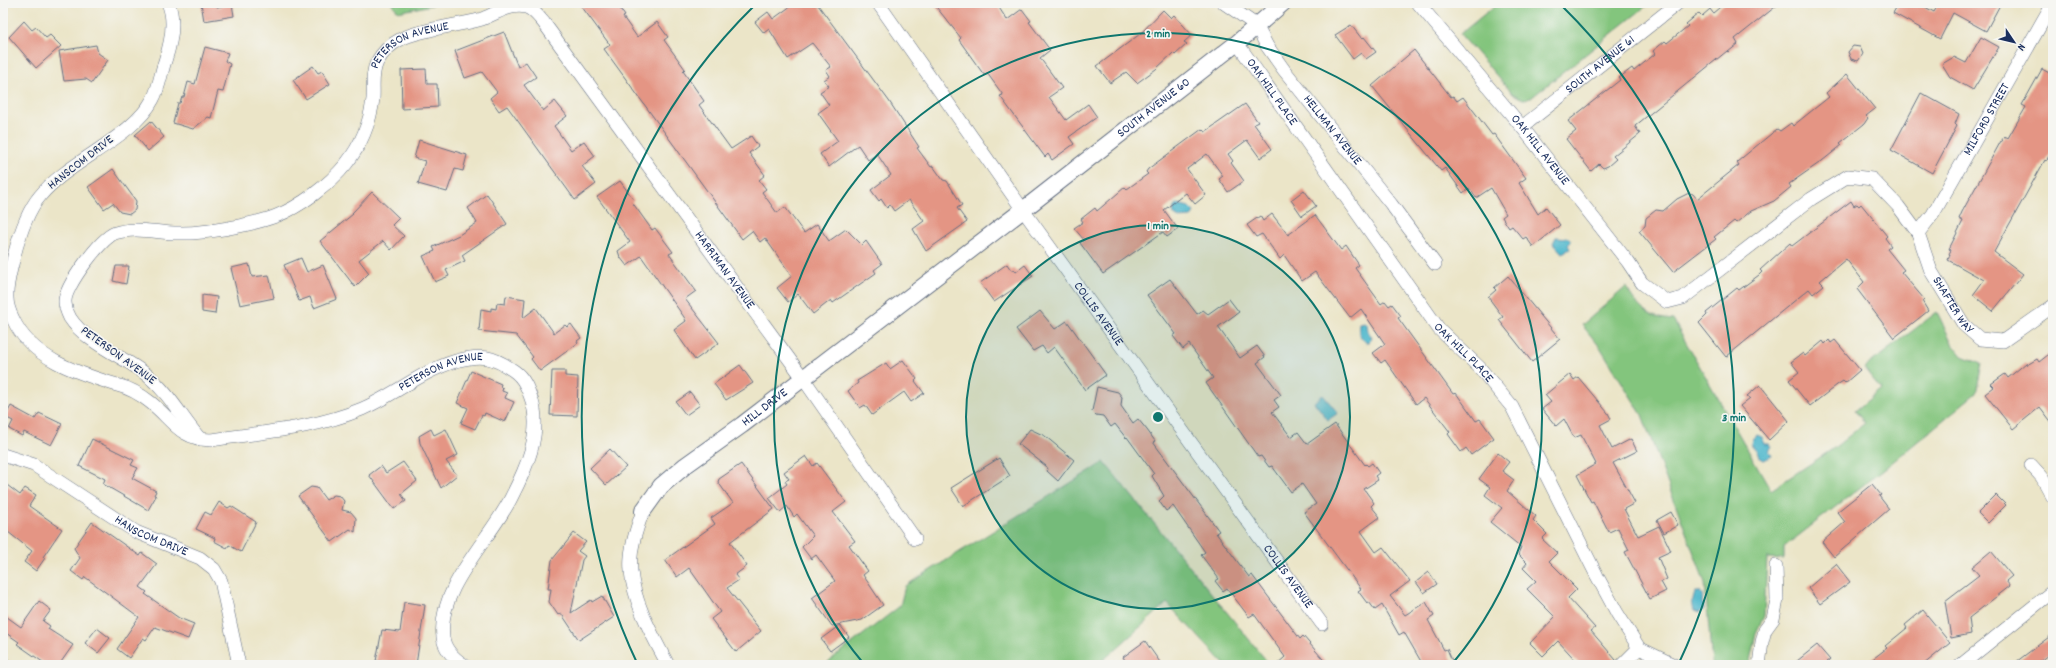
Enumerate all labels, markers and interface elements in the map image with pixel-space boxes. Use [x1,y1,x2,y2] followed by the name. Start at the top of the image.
[366,17,450,72] street label: PETERSON AVENUE
[1994,22,2034,62] north arrow
[1146,26,1170,43] text: 2 min
[1561,31,1639,98] street label: SOUTH AVENUE 61
[2012,40,2029,54] text: N
[1241,54,1302,130] street label: OAK HILL PLACE
[1113,73,1195,143] street label: SOUTH AVENUE 60
[1959,80,2015,159] street label: MILFORD STREET
[1298,91,1366,170] street label: HELLMAN AVENUE
[1506,110,1574,190] street label: OAK HILL AVENUE
[44,131,118,195] street label: HANSCOM DRIVE
[1147,218,1169,235] text: 1 min
[689,227,759,313] street label: HARRIMAN AVENUE
[1927,273,1979,339] street label: SHAFTER WAY
[1068,278,1128,350] street label: COLLIS AVENUE
[1428,319,1498,387] street label: OAK HILL PLACE
[76,322,160,390] street label: PETERSON AVENUE
[395,348,483,397] street label: PETERSON AVENUE
[738,384,792,431] street label: HILL DRIVE
[1151,410,1165,424] centre of rings
[1722,410,1746,427] text: 3 min
[110,511,191,562] street label: HANSCOM DRIVE
[1258,541,1318,613] street label: COLLIS AVENUE

